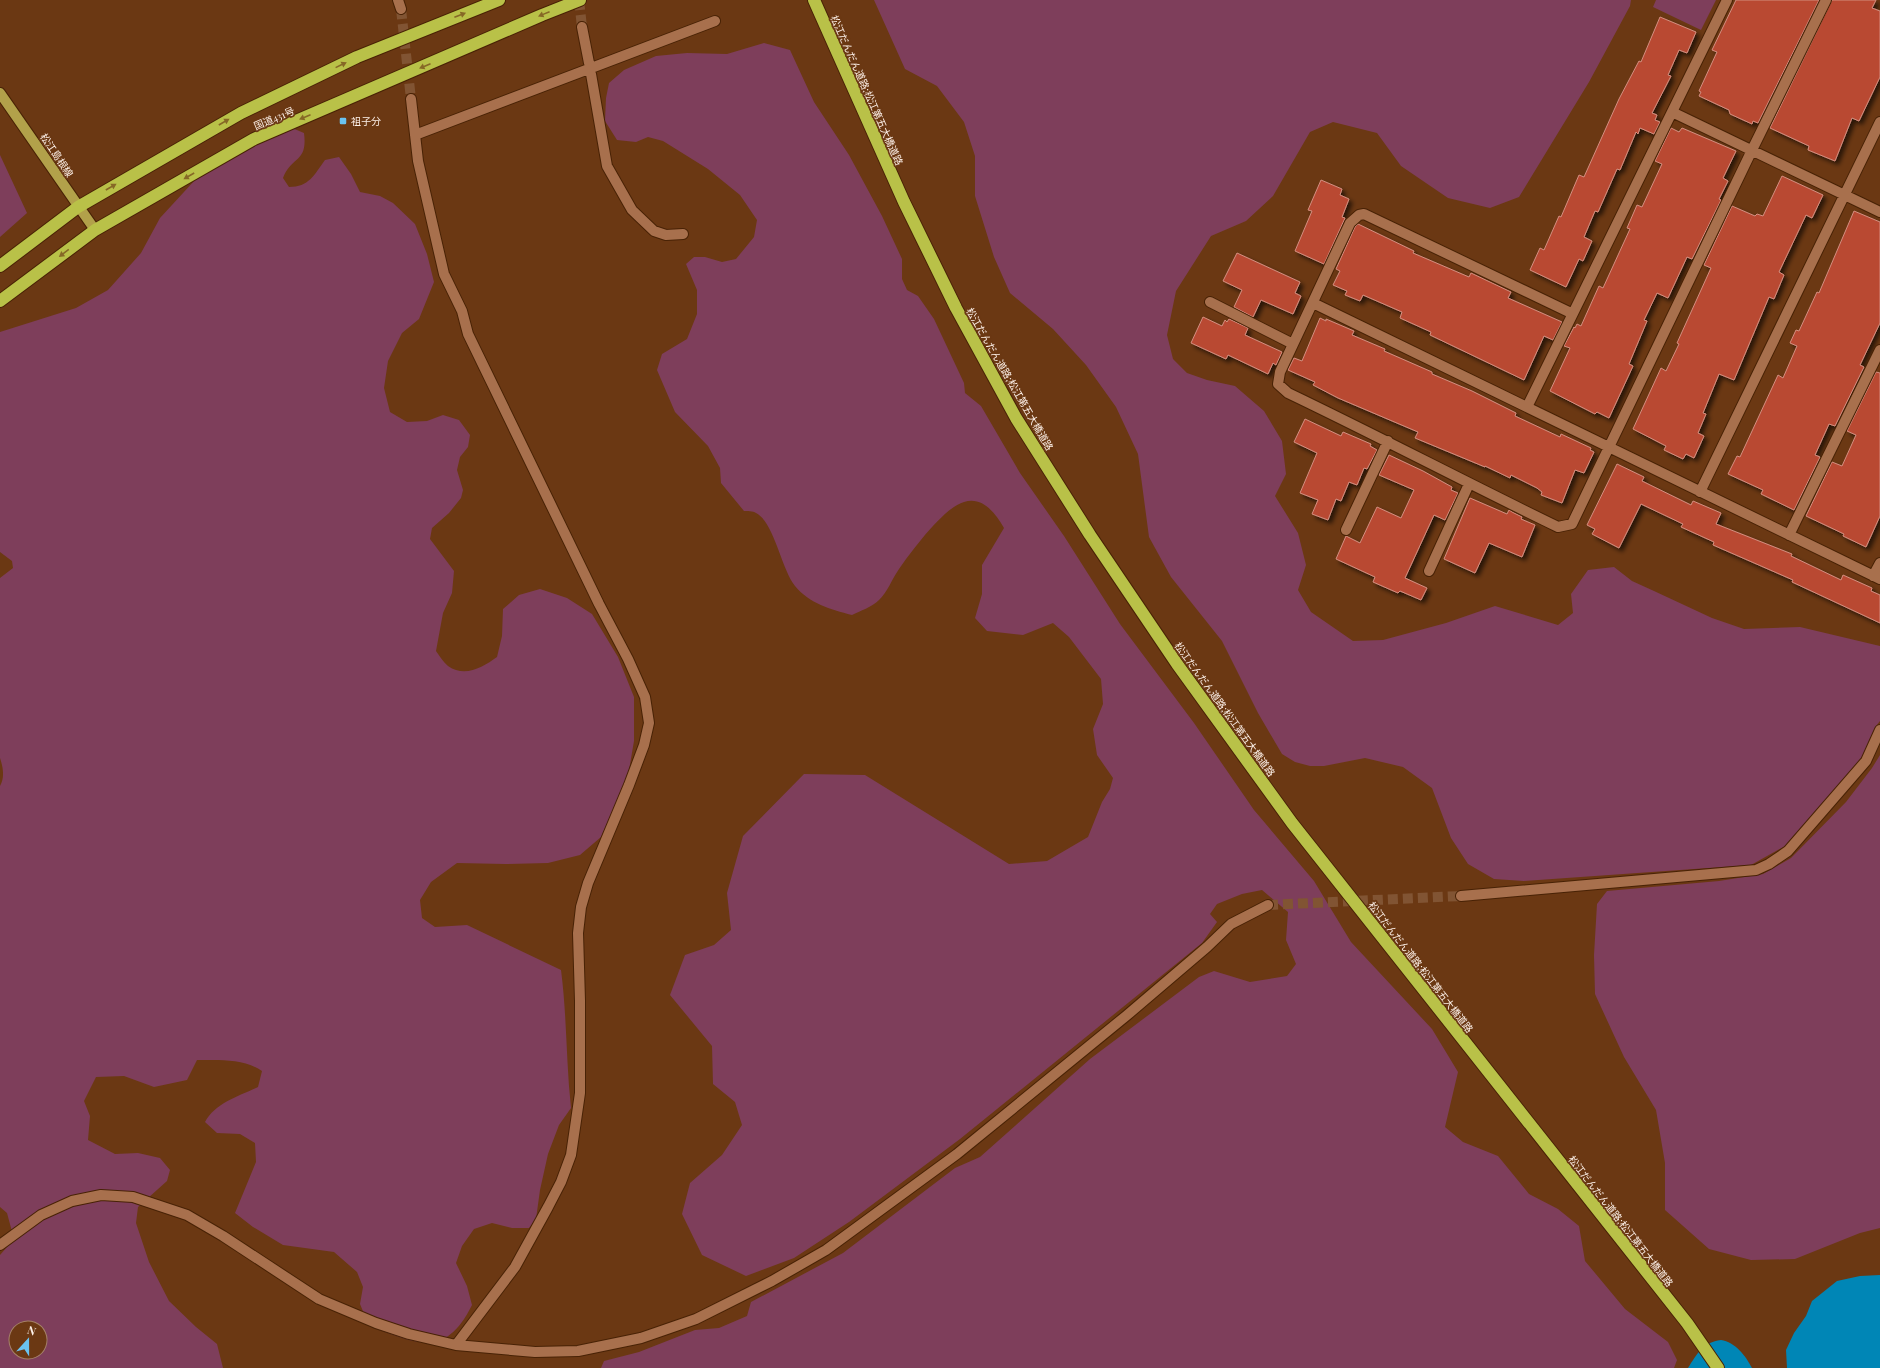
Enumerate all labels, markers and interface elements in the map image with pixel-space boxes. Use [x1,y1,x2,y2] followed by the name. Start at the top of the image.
[455,11,467,17] one-way arrow
[538,11,549,17] one-way arrow
[827,13,907,167] street label: 松江だんだん道路;松江第五大橋道路
[335,62,346,68] one-way arrow
[418,64,430,70] one-way arrow
[251,103,297,133] street label: 国道431号
[351,114,381,128] place label: 祖子分
[299,115,311,121] one-way arrow
[338,116,348,126] marker: 祖子分
[218,119,230,126] one-way arrow
[37,130,77,180] street label: 松江島根線
[184,173,195,179] one-way arrow
[105,184,117,191] one-way arrow
[58,249,69,258] one-way arrow
[963,305,1057,453] street label: 松江だんだん道路;松江第五大橋道路
[1171,639,1279,779] street label: 松江だんだん道路;松江第五大橋道路
[1365,899,1477,1035] street label: 松江だんだん道路;松江第五大橋道路
[1565,1153,1677,1289] street label: 松江だんだん道路;松江第五大橋道路
[8,1320,48,1360] north arrow
[25,1322,38,1339] text: N

